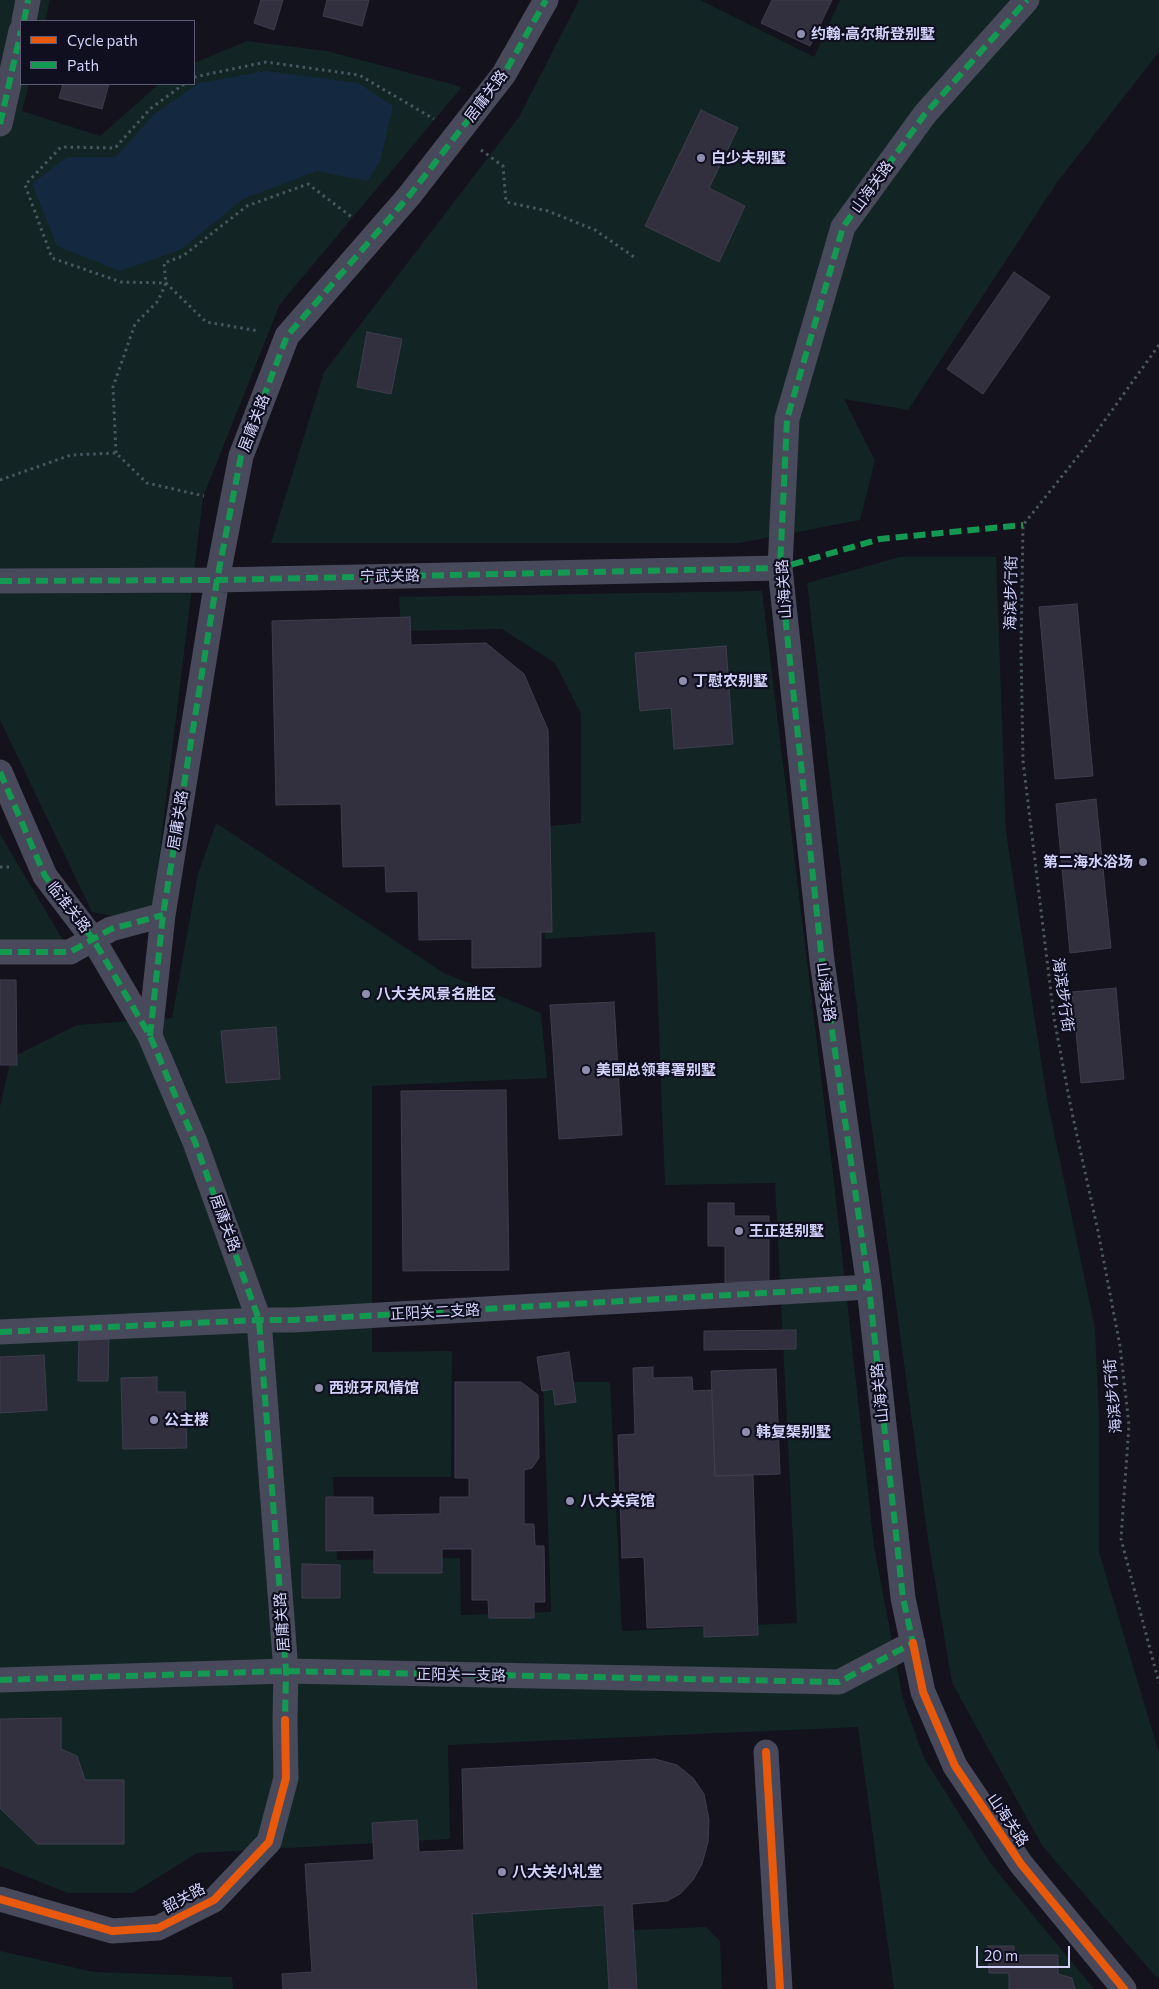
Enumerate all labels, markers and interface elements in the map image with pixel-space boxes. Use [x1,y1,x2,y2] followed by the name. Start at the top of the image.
[20,20,195,85] legend
[811,25,935,43] place label: 约翰·高尔斯登别墅
[795,28,807,40] marker: 约翰·高尔斯登别墅
[67,31,138,49] text: Cycle path
[67,56,99,74] text: Path
[461,67,511,125] street label: 居庸关路
[711,149,786,167] place label: 白少夫别墅
[695,152,707,164] marker: 白少夫别墅
[847,157,897,217] street label: 山海关路
[235,392,273,454] street label: 居庸关路
[1001,555,1021,631] street label: 海滨步行街
[773,558,795,620] street label: 山海关路
[360,566,420,586] street label: 宁武关路
[693,672,768,690] place label: 丁慰农别墅
[677,675,689,687] marker: 丁慰农别墅
[164,789,192,851] street label: 居庸关路
[1043,853,1133,871] place label: 第二海水浴场
[1137,856,1149,868] marker: 第二海水浴场
[43,878,95,936] street label: 临淮关路
[1049,957,1077,1033] street label: 海滨步行街
[813,961,839,1023] street label: 山海关路
[376,985,496,1003] place label: 八大关风景名胜区
[360,988,372,1000] marker: 八大关风景名胜区
[596,1061,716,1079] place label: 美国总领事署别墅
[580,1064,592,1076] marker: 美国总领事署别墅
[206,1192,244,1254] street label: 居庸关路
[749,1222,824,1240] place label: 王正廷别墅
[733,1225,745,1237] marker: 王正廷别墅
[390,1301,480,1323] street label: 正阳关二支路
[1101,1358,1125,1434] street label: 海滨步行街
[868,1362,892,1424] street label: 山海关路
[329,1379,419,1397] place label: 西班牙风情馆
[313,1382,325,1394] marker: 西班牙风情馆
[164,1411,209,1429] place label: 公主楼
[148,1414,160,1426] marker: 公主楼
[756,1423,831,1441] place label: 韩复榘别墅
[740,1426,752,1438] marker: 韩复榘别墅
[580,1492,655,1510] place label: 八大关宾馆
[564,1495,576,1507] marker: 八大关宾馆
[271,1591,293,1653] street label: 居庸关路
[416,1665,506,1685] street label: 正阳关一支路
[984,1790,1032,1850] street label: 山海关路
[512,1863,602,1881] place label: 八大关小礼堂
[496,1866,508,1878] marker: 八大关小礼堂
[160,1879,208,1917] street label: 韶关路
[979,1936,1073,1968] scale bar
[984,1946,1018,1964] text: 20 m

